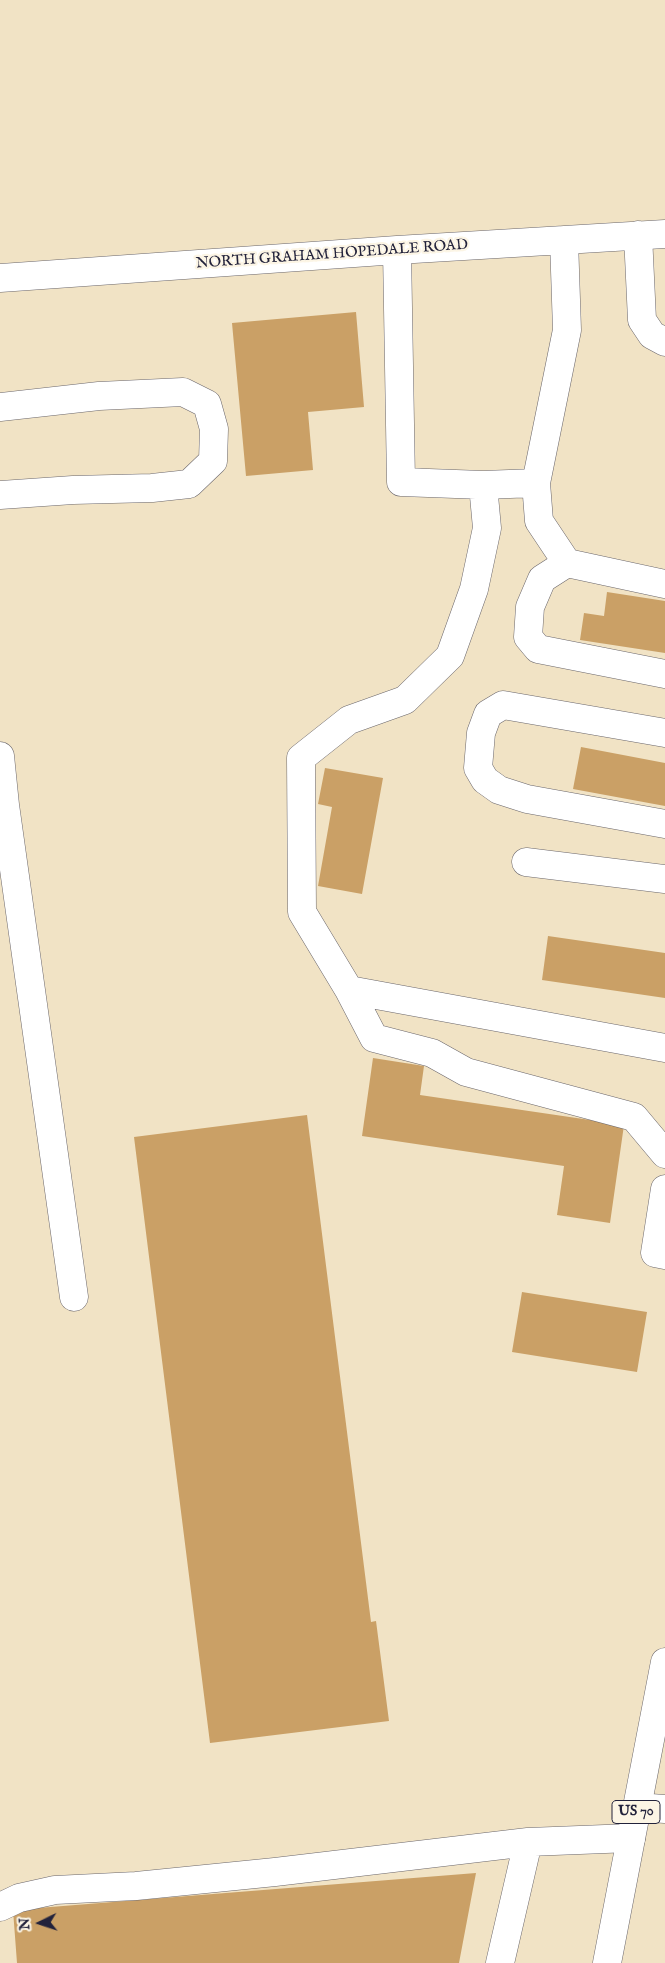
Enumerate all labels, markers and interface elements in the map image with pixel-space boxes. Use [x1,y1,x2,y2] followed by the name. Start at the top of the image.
[195,237,469,273] street label: NORTH GRAHAM HOPEDALE ROAD
[612,1800,660,1824] road number: US 70
[15,1898,65,1948] north arrow
[16,1917,34,1931] text: N

